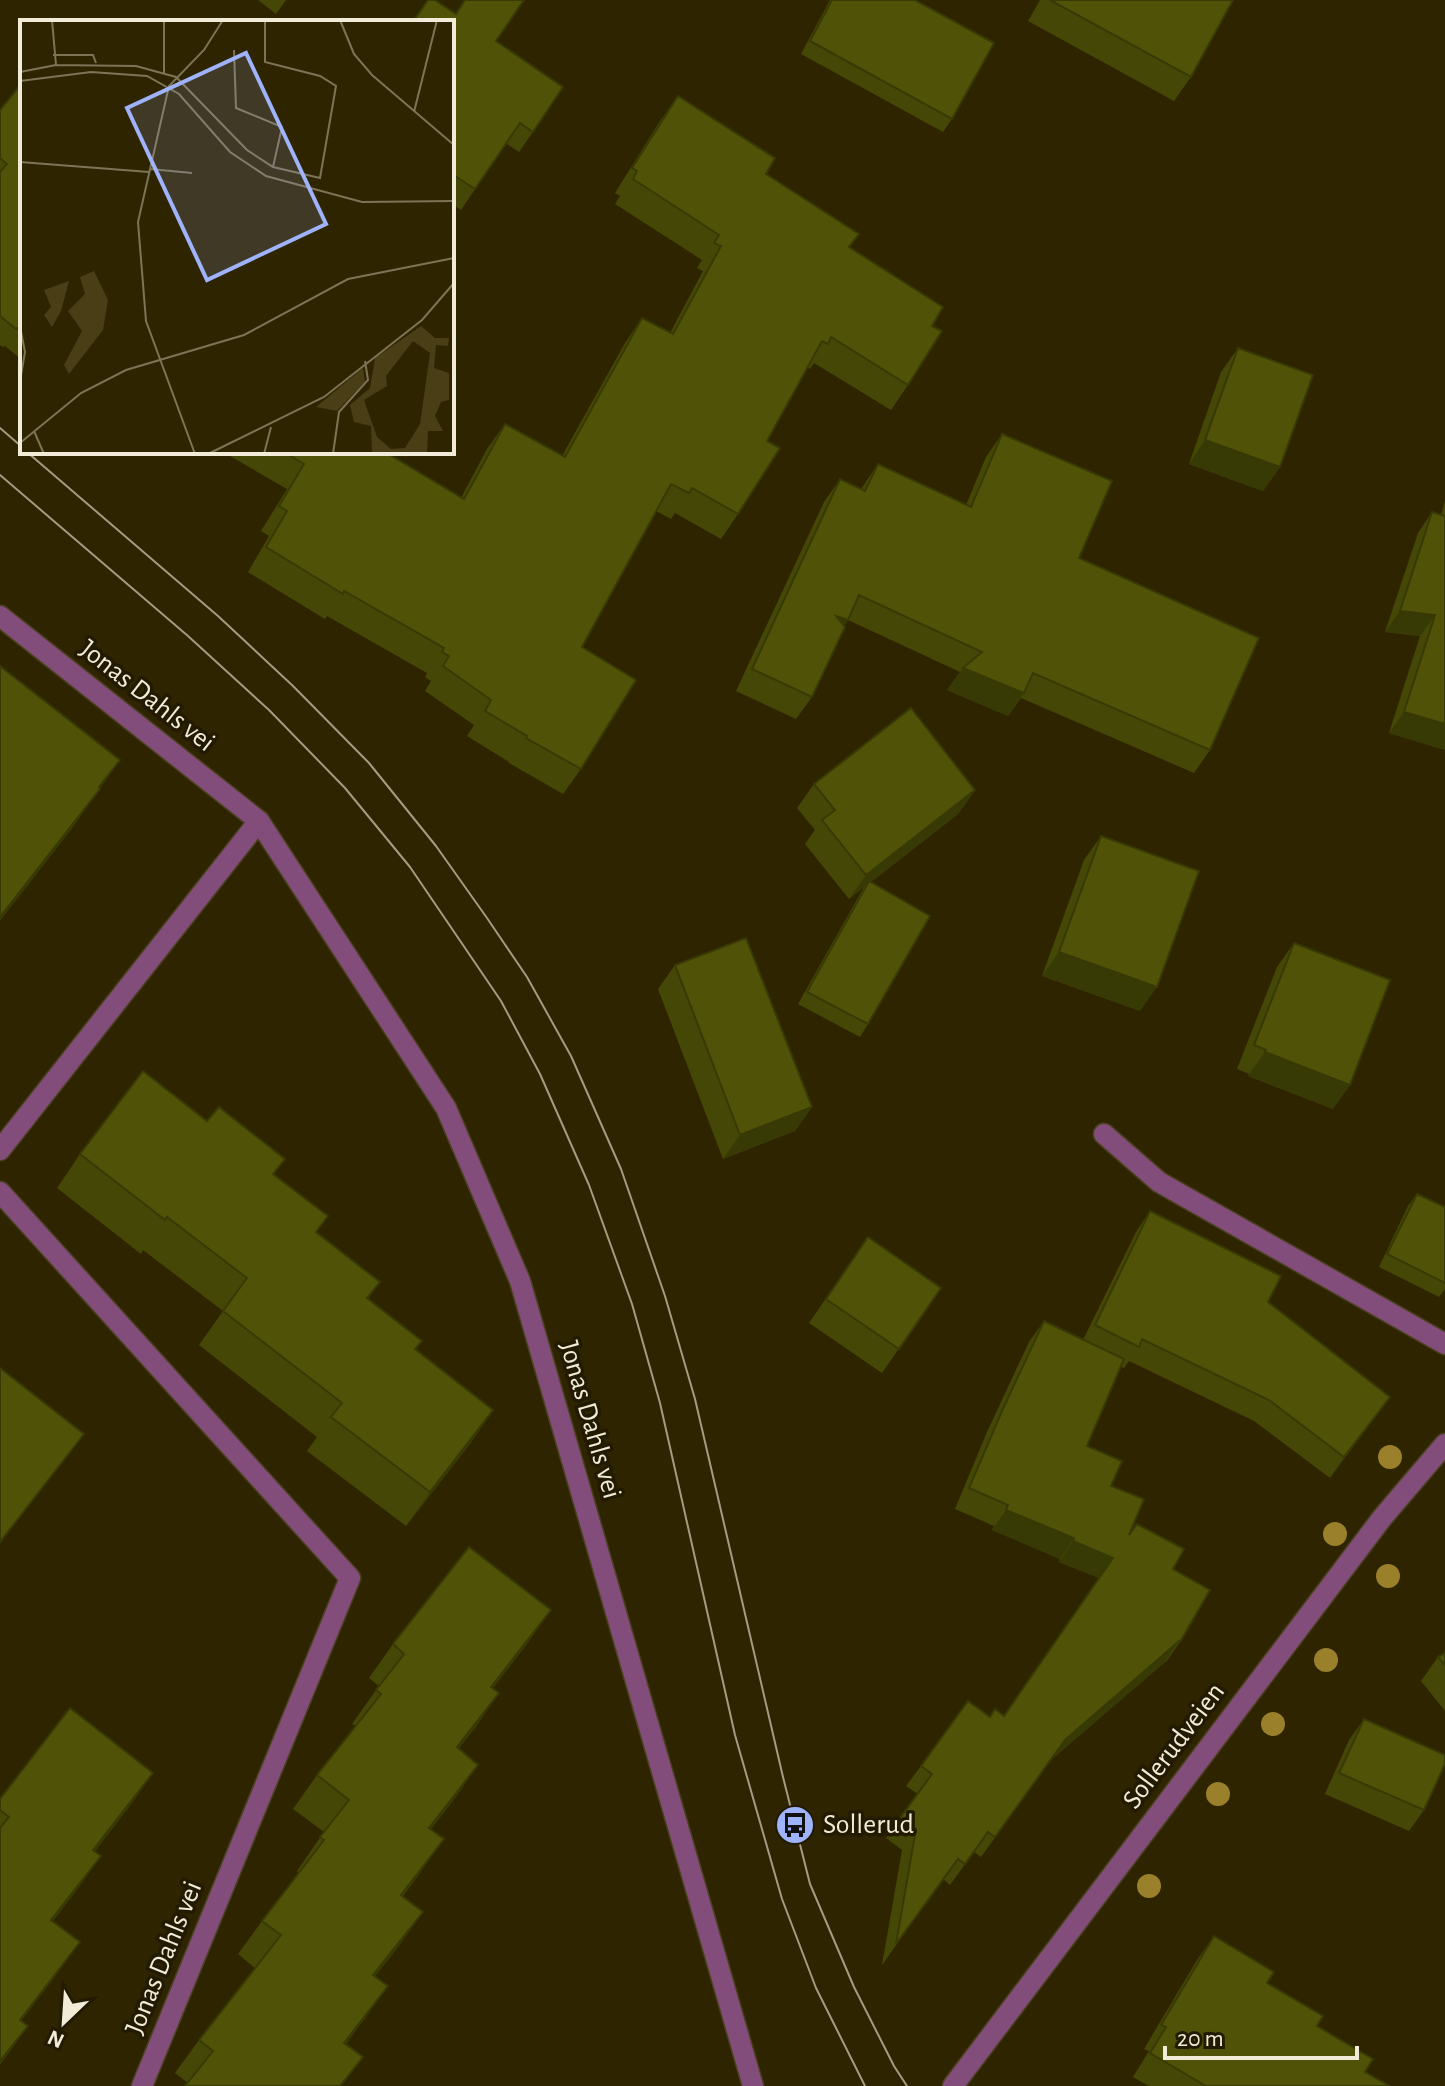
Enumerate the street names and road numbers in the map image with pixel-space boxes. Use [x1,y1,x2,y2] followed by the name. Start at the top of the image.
[74,635,220,757] street label: Jonas Dahls vei
[554,1338,626,1502] street label: Jonas Dahls vei
[1118,1678,1230,1814] street label: Sollerudveien
[121,1877,207,2039] street label: Jonas Dahls vei

